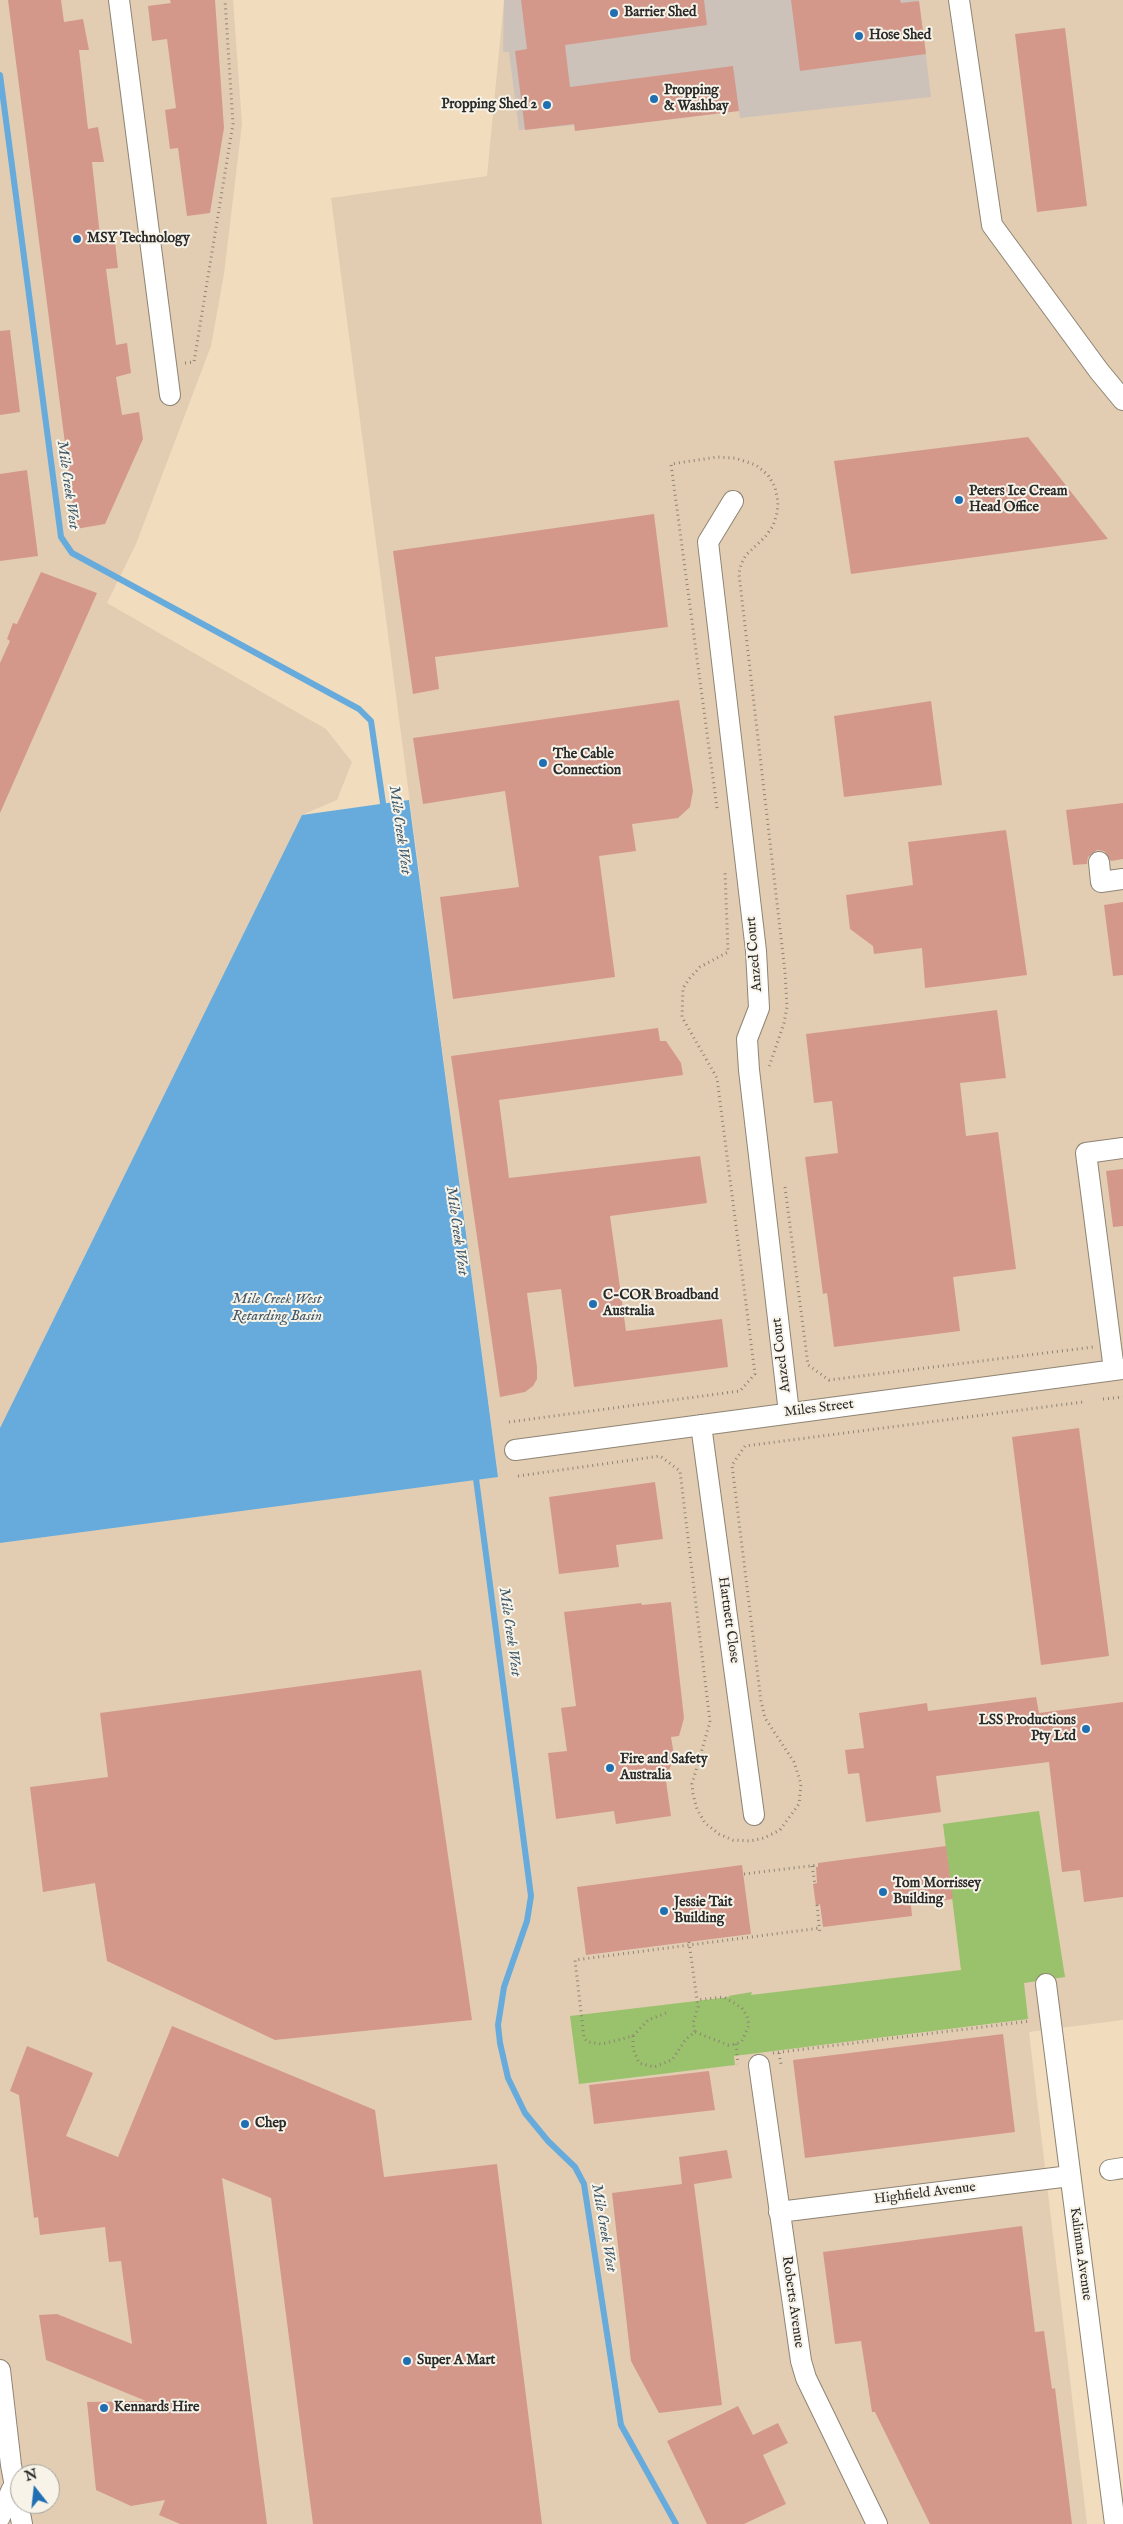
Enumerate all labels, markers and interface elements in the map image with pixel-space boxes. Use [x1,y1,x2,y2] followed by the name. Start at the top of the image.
[624,5,696,21] place label: Barrier Shed
[608,7,620,19] marker: Barrier Shed
[869,28,931,44] place label: Hose Shed
[853,30,865,42] marker: Hose Shed
[664,83,729,115] place label: Propping & Washbay
[648,93,660,105] marker: Propping & Washbay
[441,97,537,113] place label: Propping Shed 2
[541,99,553,111] marker: Propping Shed 2
[87,231,190,247] place label: MSY Technology
[71,233,83,245] marker: MSY Technology
[52,439,82,531] water label: Mile Creek West
[969,484,1067,516] place label: Peters Ice Cream Head Office
[953,494,965,506] marker: Peters Ice Cream Head Office
[553,747,621,780] place label: The Cable Connection
[537,757,549,769] marker: The Cable Connection
[384,784,414,876] water label: Mile Creek West
[743,916,767,992] street label: Anzed Court
[441,1185,471,1277] water label: Mile Creek West
[603,1288,719,1320] place label: C-COR Broadband Australia
[232,1291,322,1326] water label: Mile Creek West Retarding Basin
[587,1298,599,1310] marker: C-COR Broadband Australia
[769,1317,795,1393] street label: Anzed Court
[783,1396,855,1422] street label: Miles Street
[714,1576,742,1664] street label: Hartnett Close
[494,1586,524,1678] water label: Mile Creek West
[979,1713,1076,1745] place label: LSS Productions Pty Ltd
[1080,1723,1092,1735] marker: LSS Productions Pty Ltd
[620,1752,708,1784] place label: Fire and Safety Australia
[604,1762,616,1774] marker: Fire and Safety Australia
[893,1876,981,1908] place label: Tom Morrissey Building
[877,1886,889,1898] marker: Tom Morrissey Building
[674,1895,733,1928] place label: Jessie Tait Building
[658,1905,670,1917] marker: Jessie Tait Building
[255,2116,286,2132] place label: Chep
[239,2118,251,2130] marker: Chep
[873,2179,977,2209] street label: Highfield Avenue
[586,2182,620,2274] water label: Mile Creek West
[1065,2206,1095,2302] street label: Kalimna Avenue
[777,2255,807,2349] street label: Roberts Avenue
[417,2353,495,2369] place label: Super A Mart
[401,2355,413,2367] marker: Super A Mart
[114,2400,199,2416] place label: Kennards Hire
[98,2402,110,2414] marker: Kennards Hire
[10,2464,60,2514] north arrow
[23,2465,39,2486] text: N

